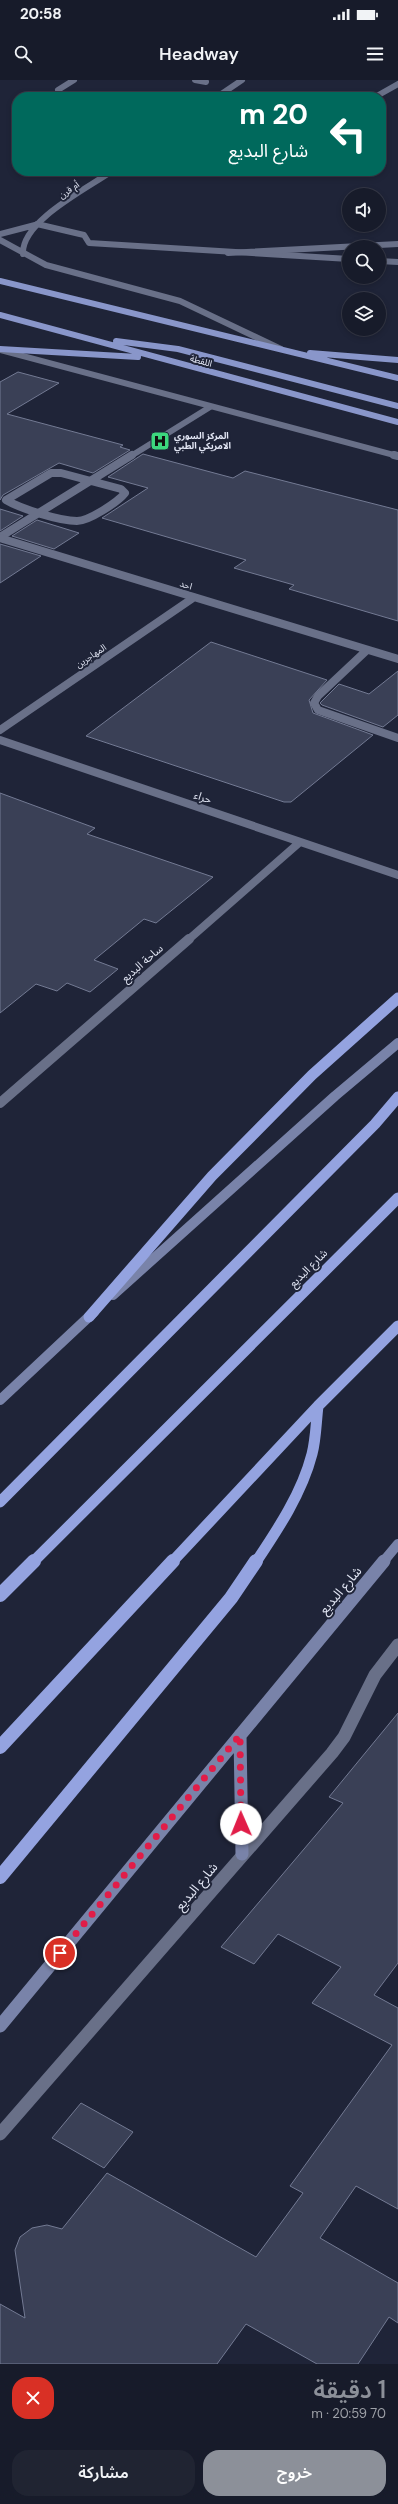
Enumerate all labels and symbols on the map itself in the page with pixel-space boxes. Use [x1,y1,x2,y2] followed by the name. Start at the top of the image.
[56,178,82,202] street label: أم قرن
[189,352,213,370] street label: اللقطة
[149,430,171,452] hospital icon: المركز السوري الامريكي الطبي
[174,430,231,454] place label: المركز السوري الامريكي الطبي
[178,577,194,593] street label: احد
[73,641,109,671] street label: المهاجرين
[192,787,214,807] street label: حراء
[118,941,167,986] street label: ساحة البديع
[286,1246,331,1291] street label: شارع البديع
[315,1563,367,1619] street label: شارع البديع
[220,1803,262,1845] position arrow
[171,1859,223,1915] street label: شارع البديع
[43,1936,77,1970] pin

